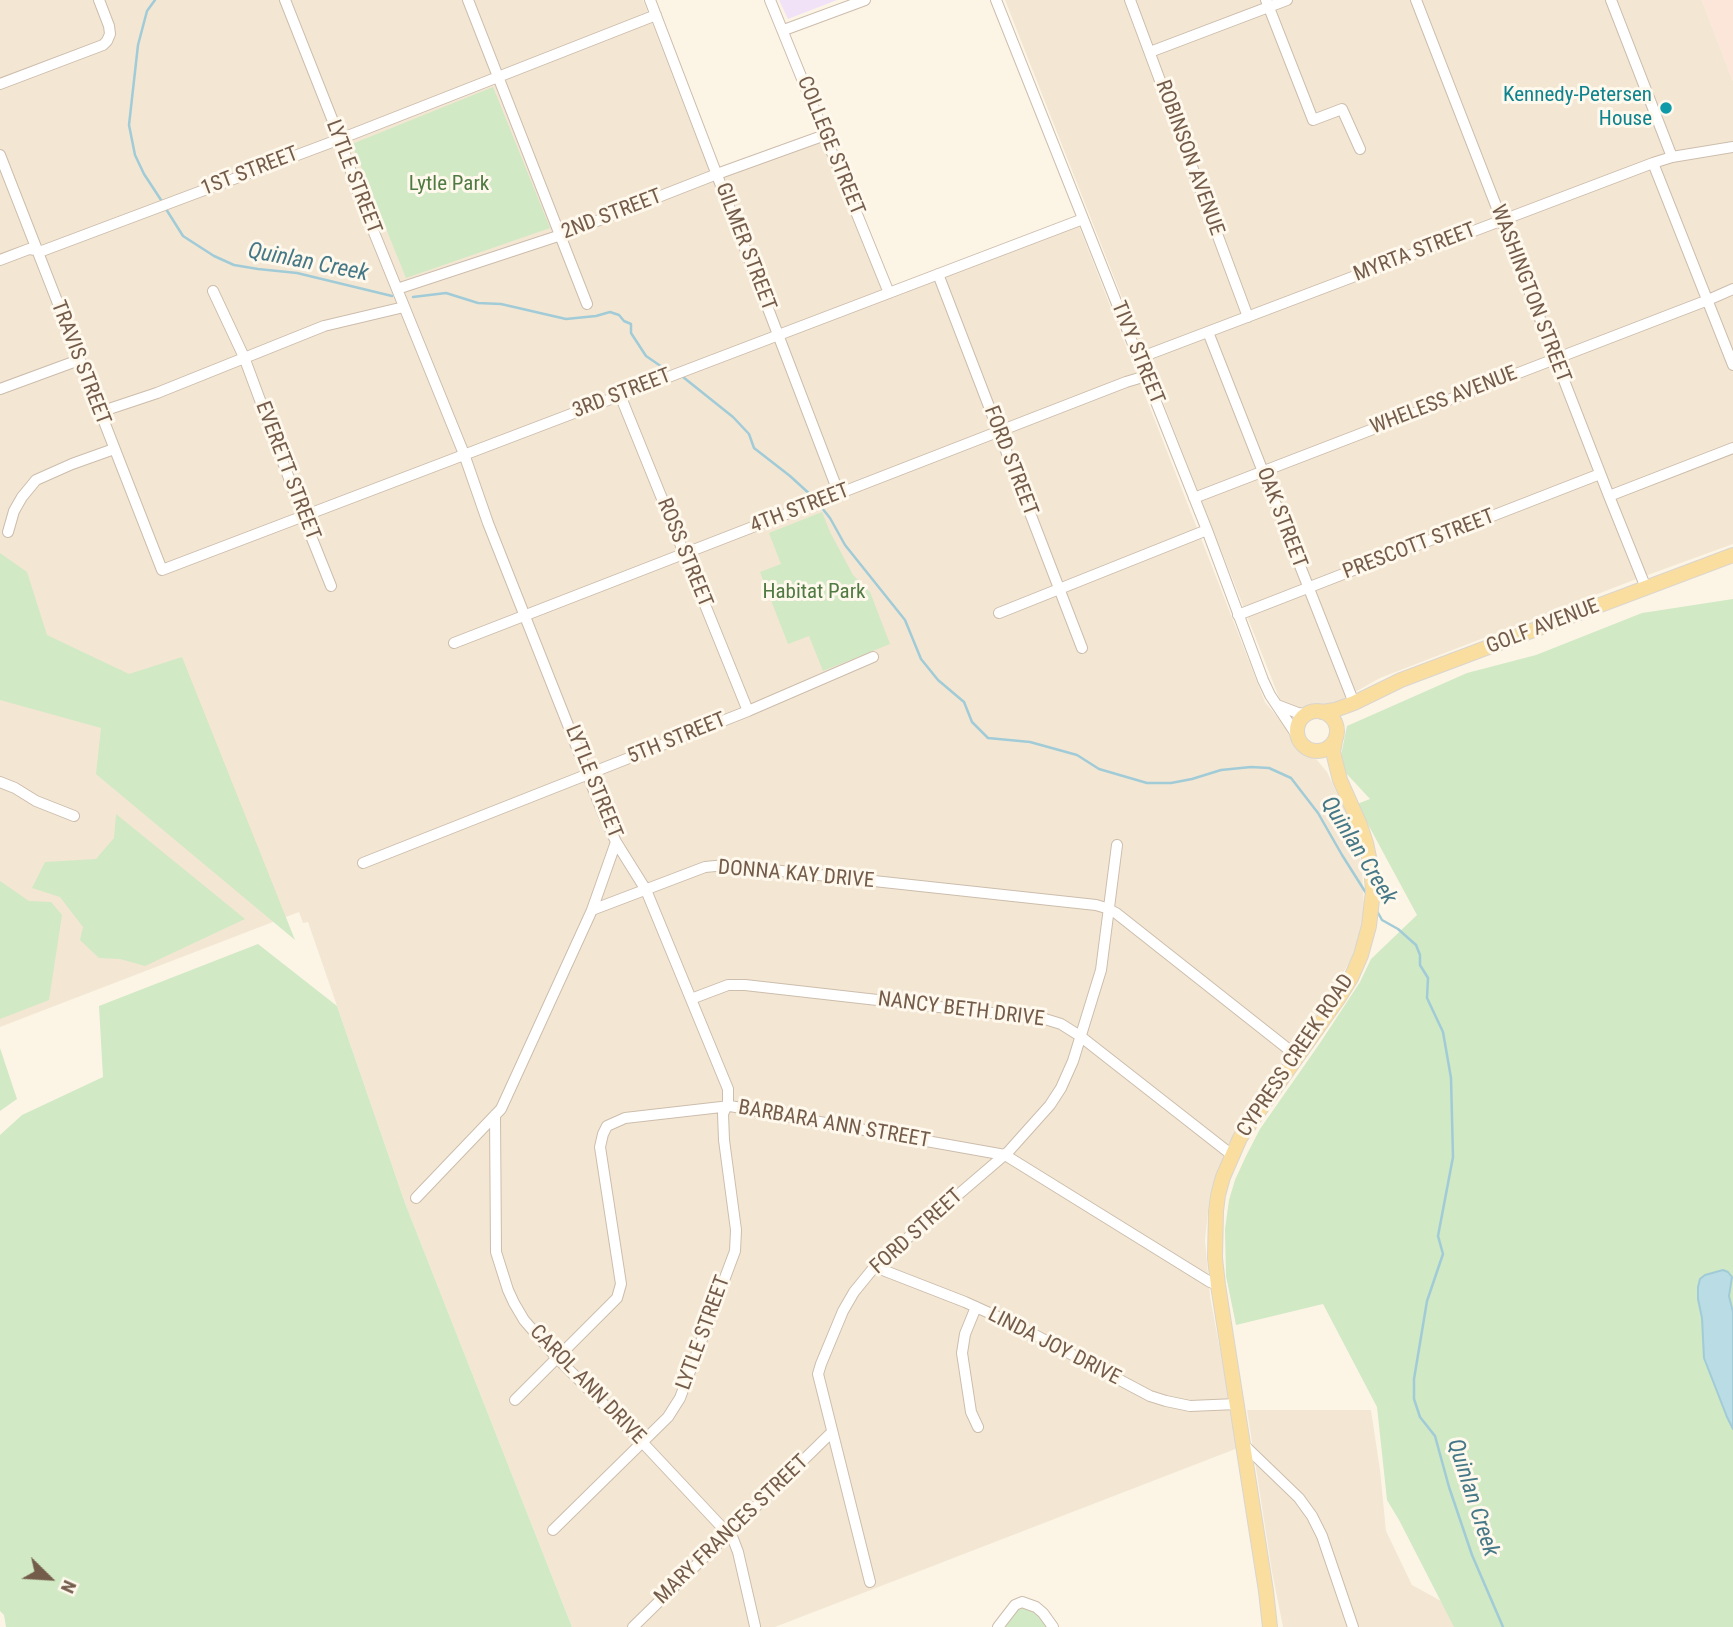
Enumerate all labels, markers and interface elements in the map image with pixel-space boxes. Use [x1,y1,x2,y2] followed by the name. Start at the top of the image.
[791,73,869,219] street label: COLLEGE STREET
[1149,77,1229,239] street label: ROBINSON AVENUE
[1503,83,1652,133] place label: Kennedy-Petersen House
[1658,100,1674,116] marker: Kennedy-Petersen House
[320,117,386,237] street label: LYTLE STREET
[198,142,302,202] street label: 1ST STREET
[409,172,489,198] park label: Lytle Park
[709,180,781,314] street label: GILMER STREET
[558,184,666,246] street label: 2ND STREET
[1484,202,1576,386] street label: WASHINGTON STREET
[1350,218,1480,288] street label: MYRTA STREET
[245,238,371,288] water label: Quinlan Creek
[45,297,115,429] street label: TRAVIS STREET
[1105,298,1169,408] street label: TIVY STREET
[1367,361,1521,441] street label: WHELESS AVENUE
[569,364,675,424] street label: 3RD STREET
[249,398,325,544] street label: EVERETT STREET
[978,402,1042,520] street label: FORD STREET
[1250,464,1312,572] street label: OAK STREET
[747,479,853,539] street label: 4TH STREET
[651,495,717,611] street label: ROSS STREET
[1340,505,1498,585] street label: PRESCOTT STREET
[762,580,866,606] park label: Habitat Park
[1483,594,1603,660] street label: GOLF AVENUE
[624,708,730,770] street label: 5TH STREET
[559,722,627,842] street label: LYTLE STREET
[1314,792,1402,910] water label: Quinlan Creek
[717,856,875,894] street label: DONNA KAY DRIVE
[1232,970,1360,1142] street label: CYPRESS CREEK ROAD
[876,987,1046,1033] street label: NANCY BETH DRIVE
[736,1096,932,1154] street label: BARBARA ANN STREET
[866,1184,968,1280] street label: FORD STREET
[672,1272,736,1394] street label: LYTLE STREET
[983,1303,1125,1391] street label: LINDA JOY DRIVE
[524,1320,650,1450] street label: CAROL ANN DRIVE
[1440,1436,1504,1560] water label: Quinlan Creek
[650,1450,814,1610] street label: MARY FRANCES STREET
[14,1543,84,1613] north arrow
[56,1577,82,1597] text: N

